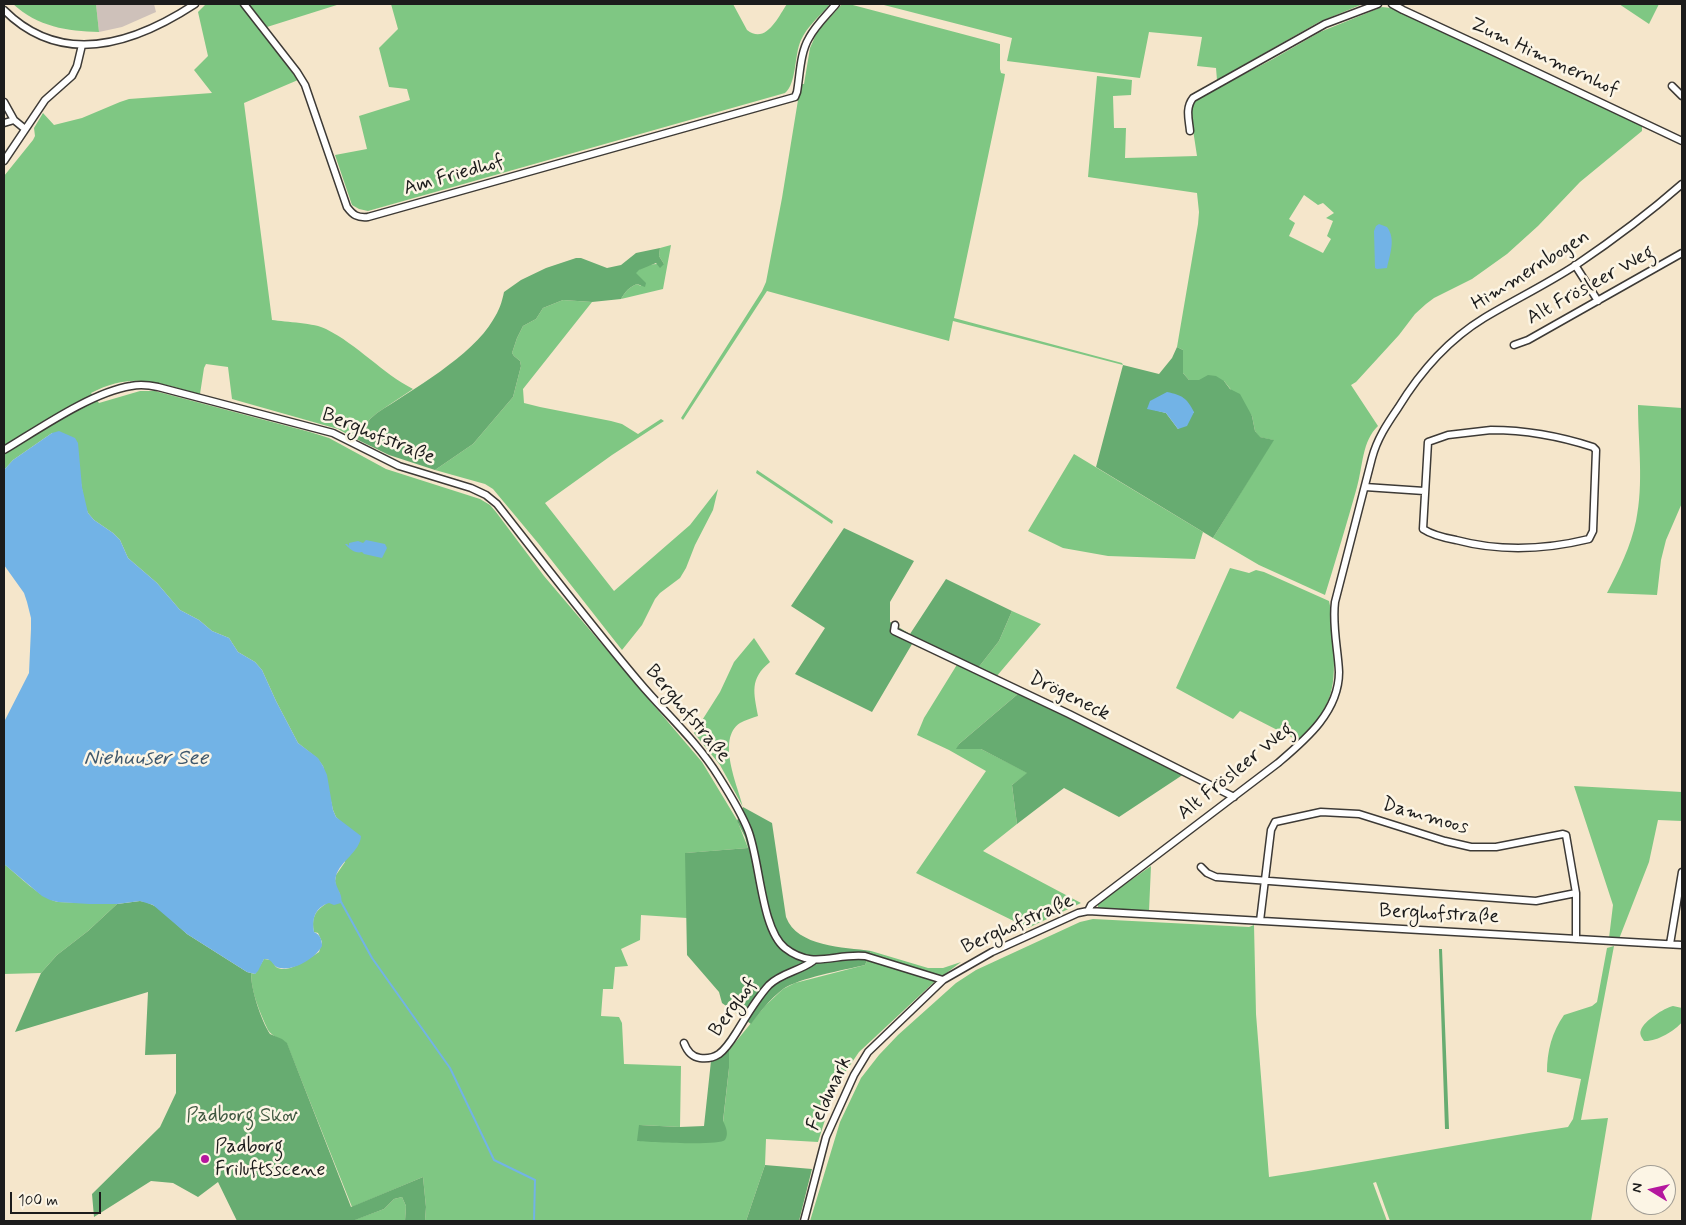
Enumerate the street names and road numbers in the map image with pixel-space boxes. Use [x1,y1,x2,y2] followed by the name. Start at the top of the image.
[1466,13,1622,103] street label: Zum Himmernhof
[401,150,507,202] street label: Am Friedhof
[1468,225,1594,317] street label: Himmernbogen
[1523,241,1659,331] street label: Alt Frösleer Weg
[318,403,438,471] street label: Berghofstraße
[639,660,735,768] street label: Berghofstraße
[1024,667,1114,727] street label: Drögeneck
[1173,718,1299,826] street label: Alt Frösleer Weg
[1379,793,1471,841] street label: Dammoos
[958,890,1078,960] street label: Berghofstraße
[1378,900,1500,930] street label: Berghofstraße
[705,974,763,1042] street label: Berghof
[802,1053,858,1135] street label: Feldmark

